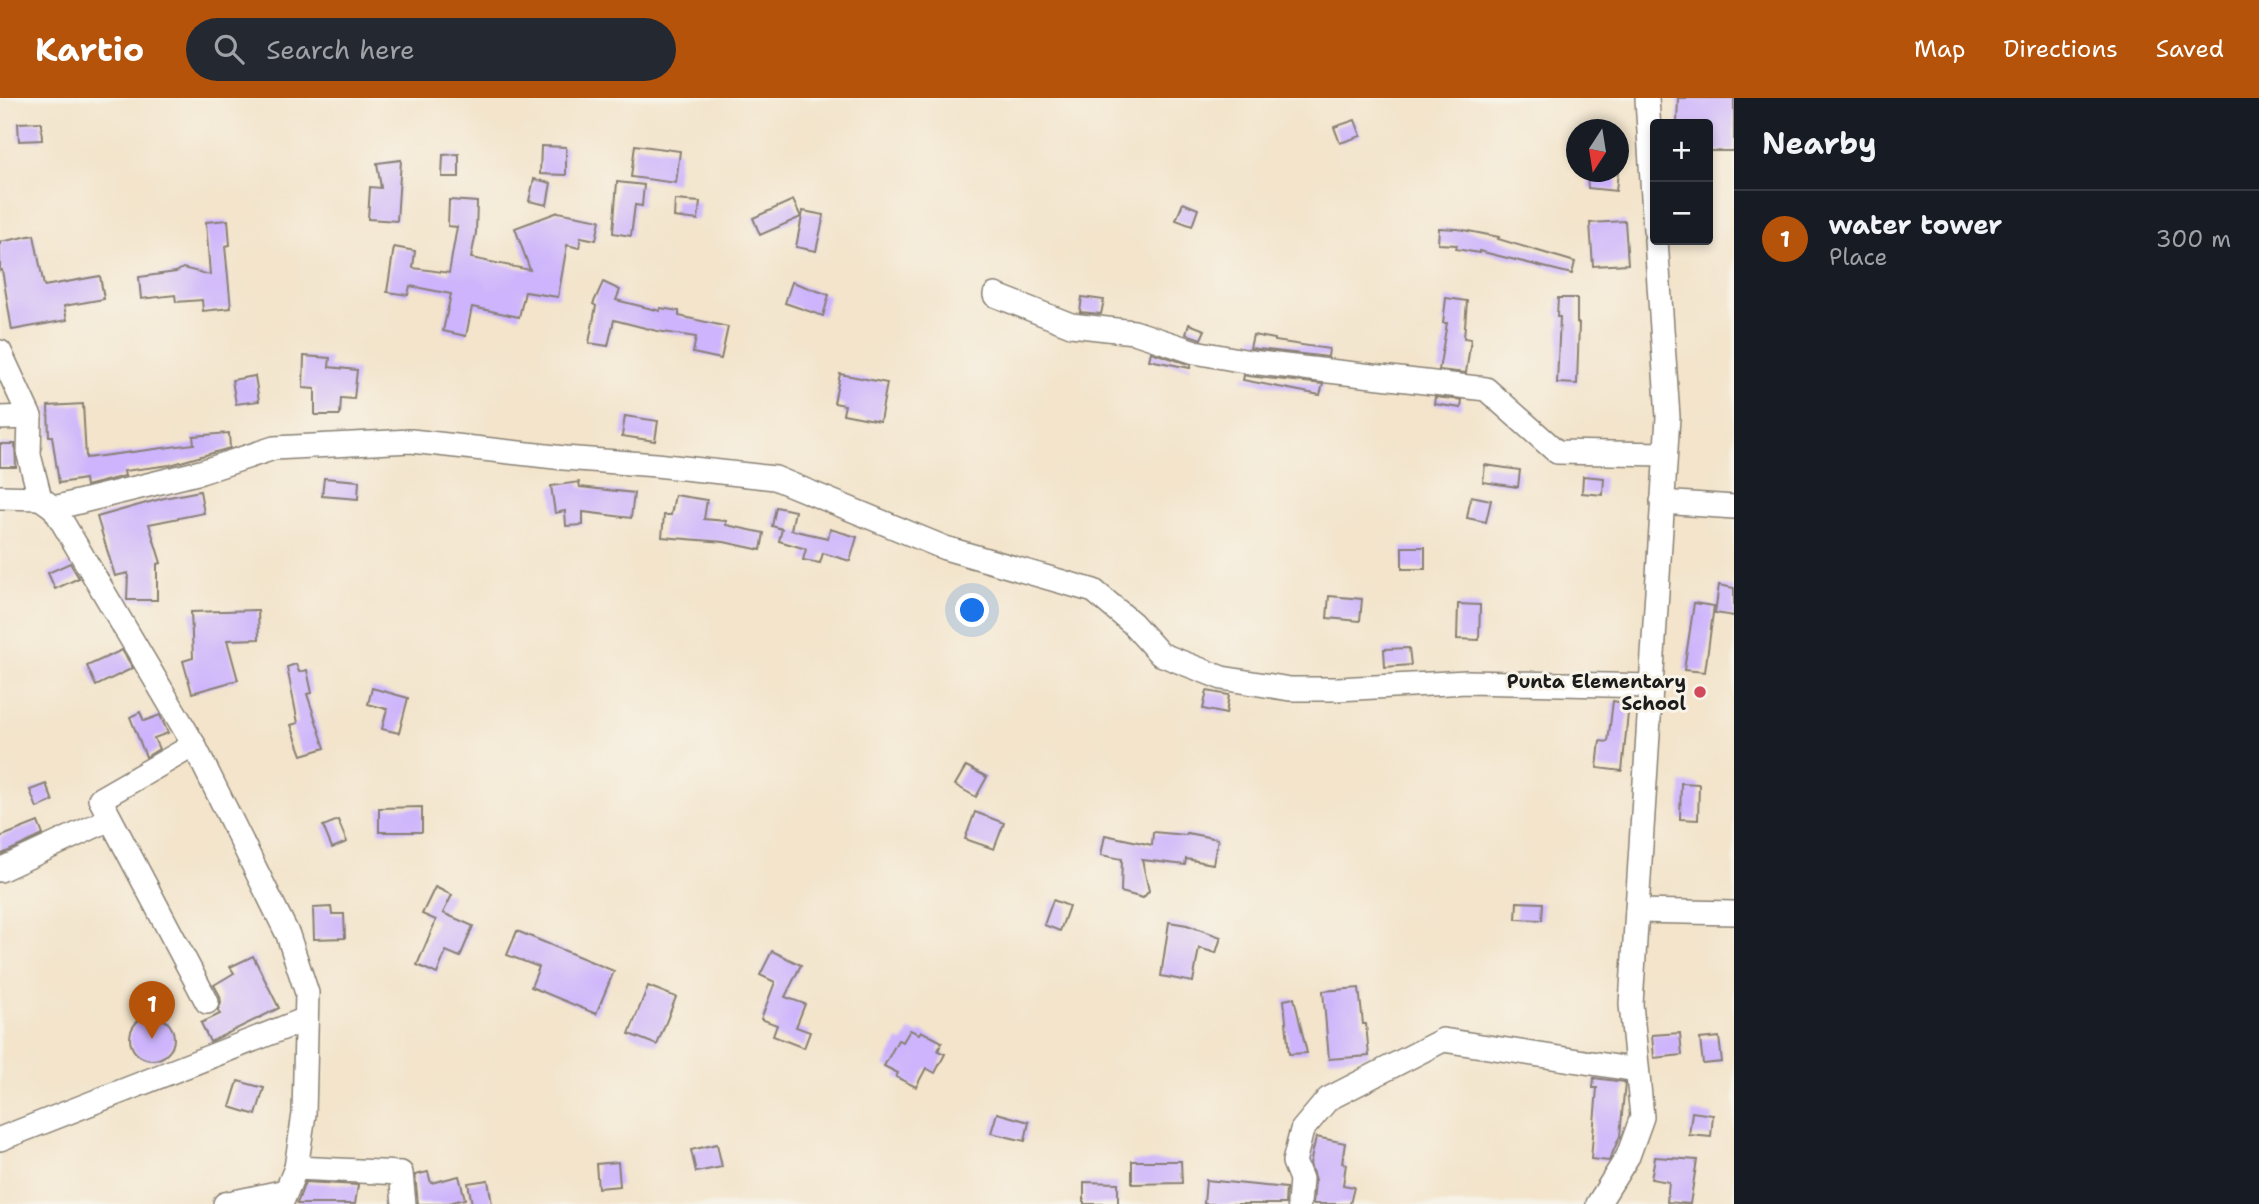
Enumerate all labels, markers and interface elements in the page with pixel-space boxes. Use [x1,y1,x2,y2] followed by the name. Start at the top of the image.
[186,18,676,81] search box
[35,27,144,72] text: Kartio
[210,30,248,68] icon: search
[266,32,415,67] text: Search here
[1914,33,1965,65] text: Map
[2003,33,2118,65] text: Directions
[2156,33,2224,65] text: Saved
[1566,119,1629,182] north arrow
[1650,119,1713,245] map controls
[1650,119,1713,182] button: +
[1762,123,1877,164] text: Nearby
[1650,182,1713,245] button: −
[1829,207,2002,242] text: water tower
[1780,224,1790,254] text: 1
[2156,224,2231,254] text: 300 m
[1829,242,1888,272] text: Place
[955,593,989,627] your location
[1507,669,1686,716] place label: Punta Elementary School
[1692,684,1708,700] marker: Punta Elementary School
[129,981,175,1039] pin: 1

